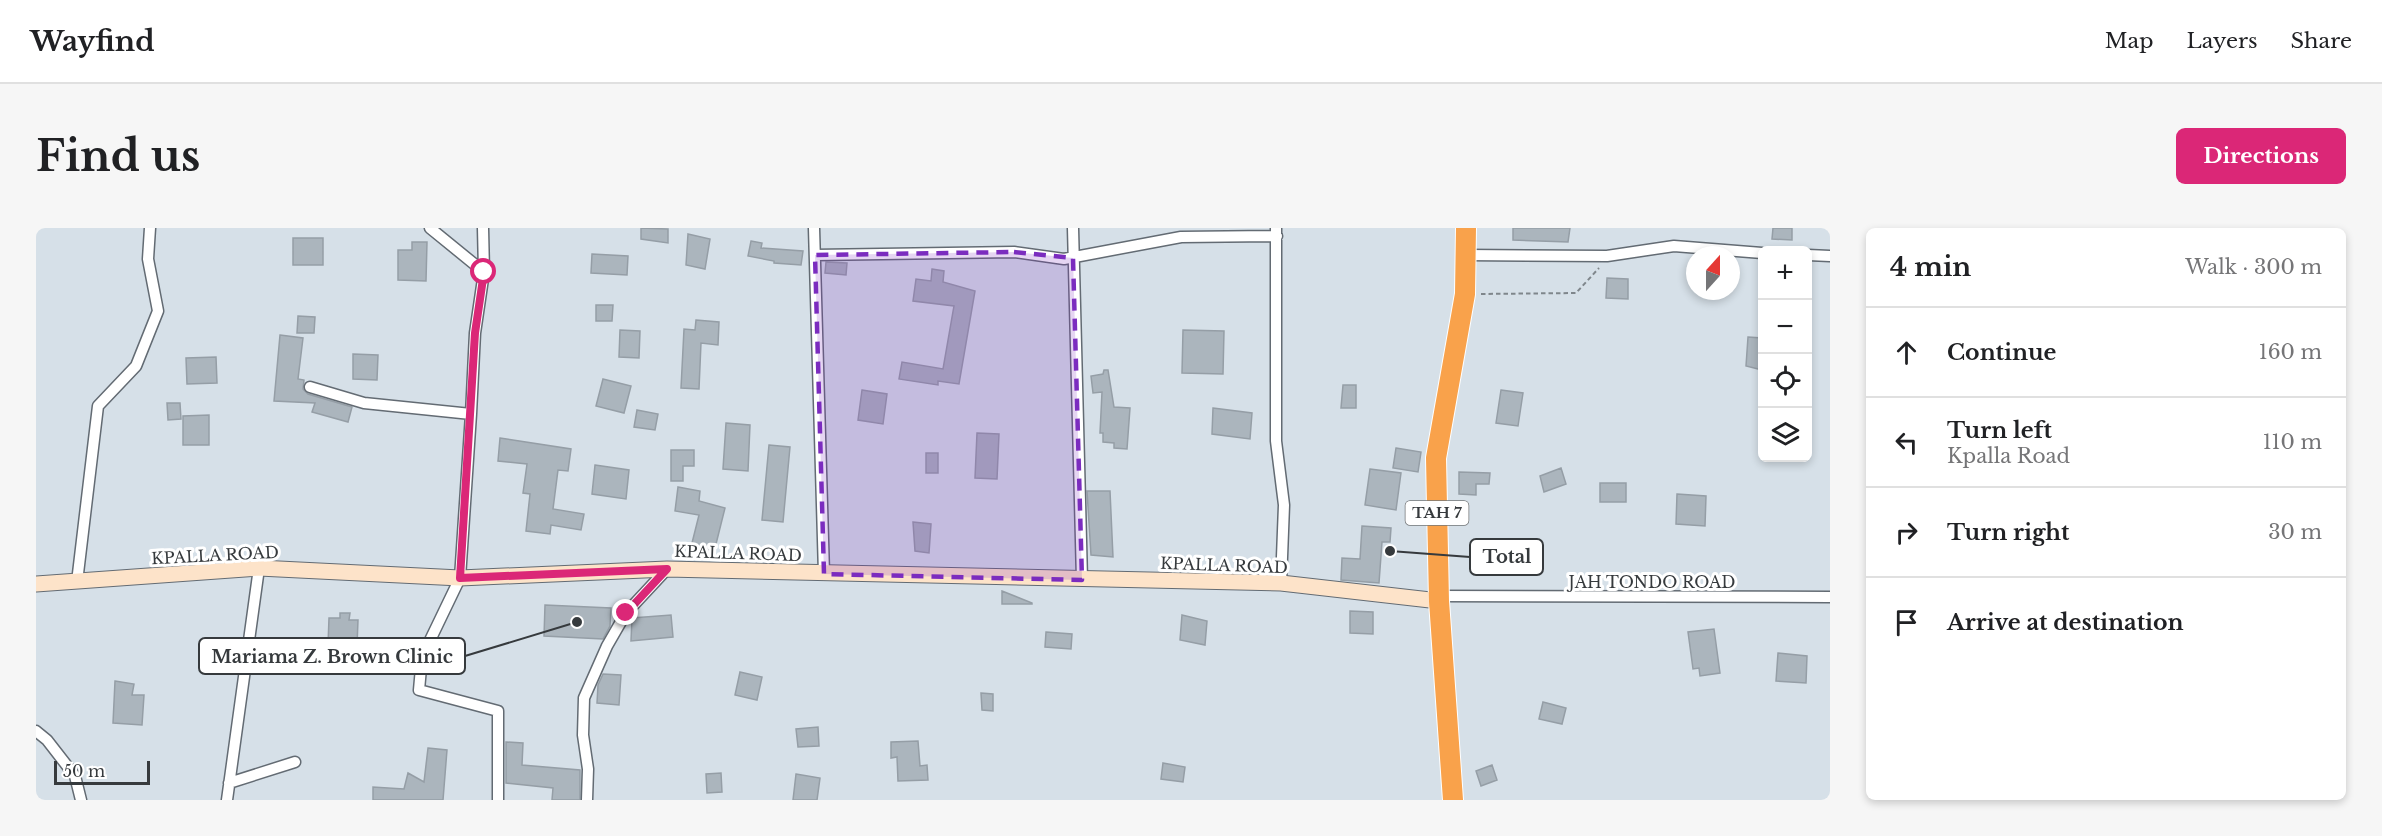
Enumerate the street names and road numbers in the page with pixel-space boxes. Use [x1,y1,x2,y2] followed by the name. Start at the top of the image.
[1406,501,1468,525] road number: TAH 7
[674,541,802,565] street label: KPALLA ROAD
[151,542,279,568] street label: KPALLA ROAD
[1160,553,1288,577] street label: KPALLA ROAD
[1567,572,1735,592] street label: JAH TONDO ROAD

